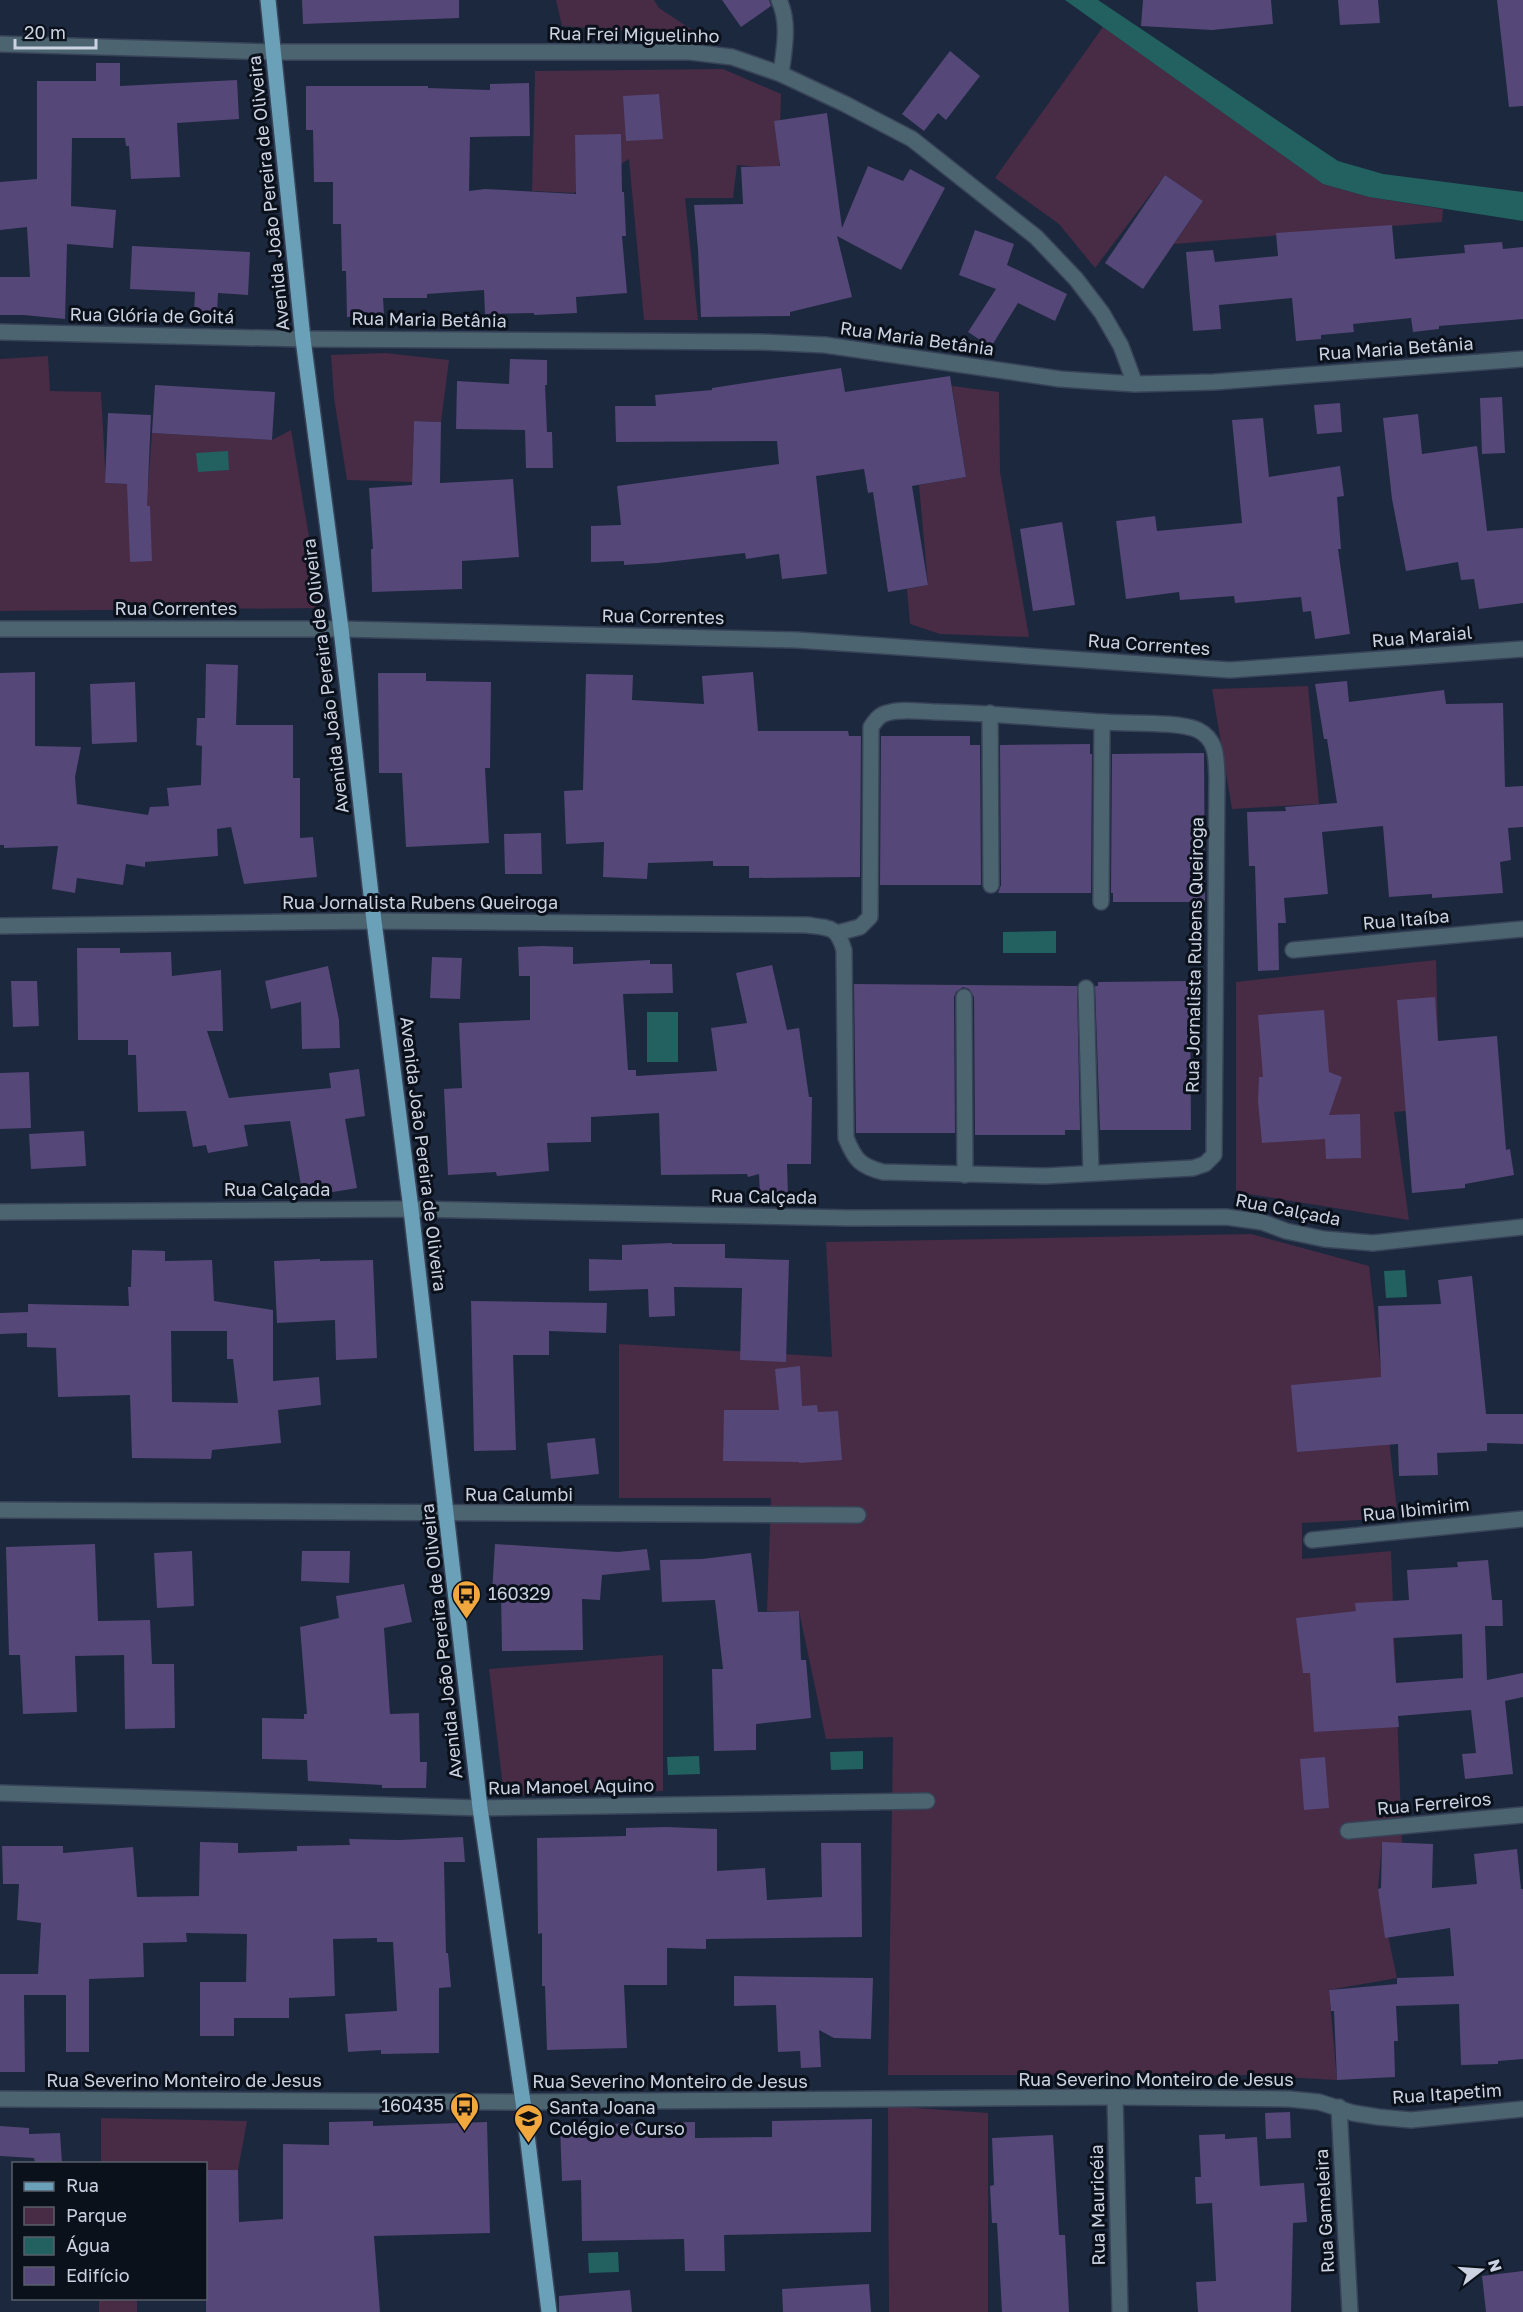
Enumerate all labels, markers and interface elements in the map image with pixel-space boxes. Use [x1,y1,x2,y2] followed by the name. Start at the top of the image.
[15,12,96,50] scale bar
[24,21,66,43] text: 20 m
[548,22,720,46] street label: Rua Frei Miguelinho
[243,54,293,332] street label: Avenida João Pereira de Oliveira
[69,303,235,327] street label: Rua Glória de Goitá
[351,307,507,331] street label: Rua Maria Betânia
[839,316,996,360] street label: Rua Maria Betânia
[1318,332,1474,364] street label: Rua Maria Betânia
[297,538,353,815] street label: Avenida João Pereira de Oliveira
[115,597,237,619] street label: Rua Correntes
[601,604,725,628] street label: Rua Correntes
[1371,621,1473,651] street label: Rua Maraial
[1087,629,1211,659] street label: Rua Correntes
[1181,817,1207,1093] street label: Rua Jornalista Rubens Queiroga
[282,891,558,913] street label: Rua Jornalista Rubens Queiroga
[1362,904,1450,934] street label: Rua Itaíba
[396,1015,452,1292] street label: Avenida João Pereira de Oliveira
[224,1178,330,1200] street label: Rua Calçada
[711,1184,818,1208] street label: Rua Calçada
[1234,1188,1343,1230] street label: Rua Calçada
[465,1483,573,1505] street label: Rua Calumbi
[1361,1492,1471,1526] street label: Rua Ibimirim
[416,1502,466,1780] street label: Avenida João Pereira de Oliveira
[451,1578,483,1620] bus stop icon: 160329
[488,1582,551,1604] place label: 160329
[488,1774,654,1798] street label: Rua Manoel Aquino
[1376,1787,1492,1819] street label: Rua Ferreiros
[1018,2068,1294,2090] street label: Rua Severino Monteiro de Jesus
[46,2069,322,2091] street label: Rua Severino Monteiro de Jesus
[532,2070,808,2092] street label: Rua Severino Monteiro de Jesus
[1391,2078,1503,2108] street label: Rua Itapetim
[449,2090,481,2132] bus stop icon: 160435
[381,2094,444,2116] place label: 160435
[549,2096,685,2139] place label: Santa Joana Colégio e Curso
[512,2102,544,2144] school or university icon: Santa Joana Colégio e Curso
[1085,2144,1109,2266] street label: Rua Mauricéia
[1310,2148,1338,2274] street label: Rua Gameleira
[12,2162,207,2300] legend
[66,2174,99,2196] text: Rua
[66,2204,127,2226] text: Parque
[66,2234,110,2256] text: Água
[1451,2240,1511,2300] north arrow
[1484,2257,1507,2274] text: N
[66,2264,130,2286] text: Edifício

